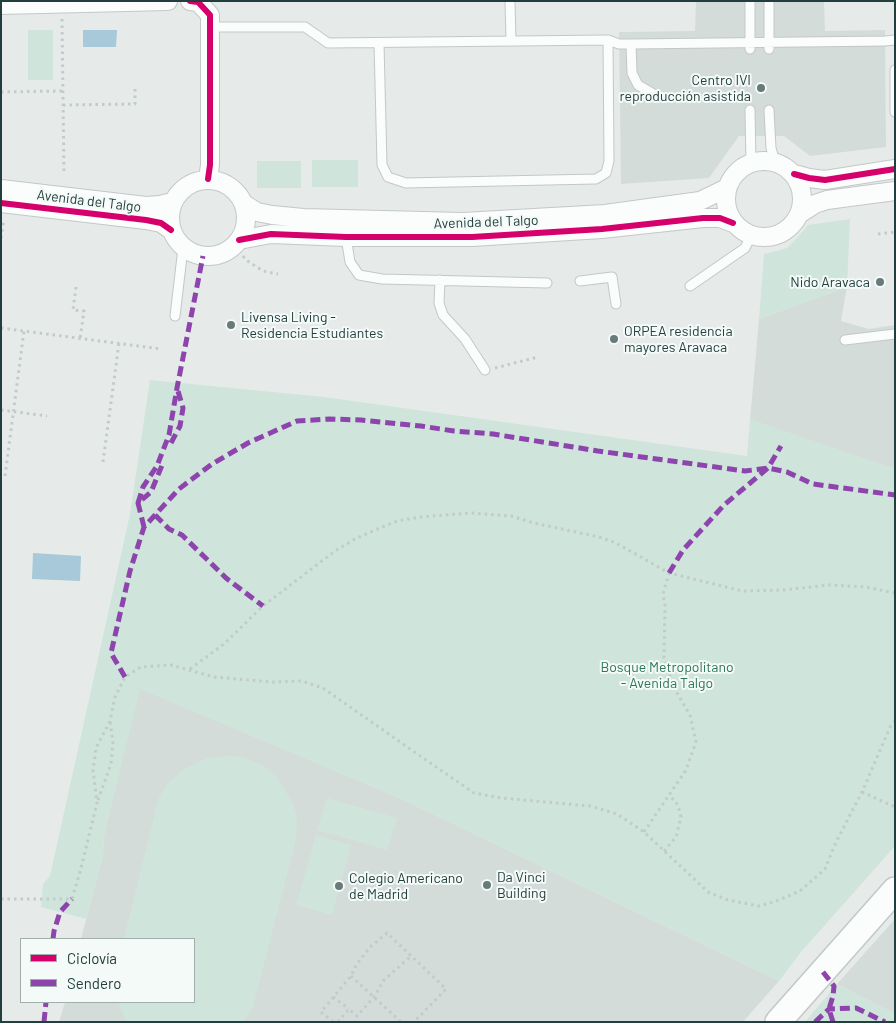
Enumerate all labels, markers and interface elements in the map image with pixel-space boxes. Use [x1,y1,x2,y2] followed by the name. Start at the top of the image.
[619,72,751,104] place label: Centro IVI reproducción asistida
[755,82,767,94] marker: Centro IVI reproducción asistida
[36,186,142,216] street label: Avenida del Talgo
[433,212,539,232] street label: Avenida del Talgo
[790,274,870,290] place label: Nido Aravaca
[874,276,886,288] marker: Nido Aravaca
[241,309,383,342] place label: Livensa Living - Residencia Estudiantes
[225,319,237,331] marker: Livensa Living - Residencia Estudiantes
[624,323,733,356] place label: ORPEA residencia mayores Aravaca
[608,333,620,345] marker: ORPEA residencia mayores Aravaca
[600,659,734,692] park label: Bosque Metropolitano - Avenida Talgo
[497,869,546,902] place label: Da Vinci Building
[349,870,463,902] place label: Colegio Americano de Madrid
[481,879,493,891] marker: Da Vinci Building
[333,880,345,892] marker: Colegio Americano de Madrid
[20,938,195,1003] legend
[67,949,117,967] text: Ciclovía
[67,974,121,992] text: Sendero

